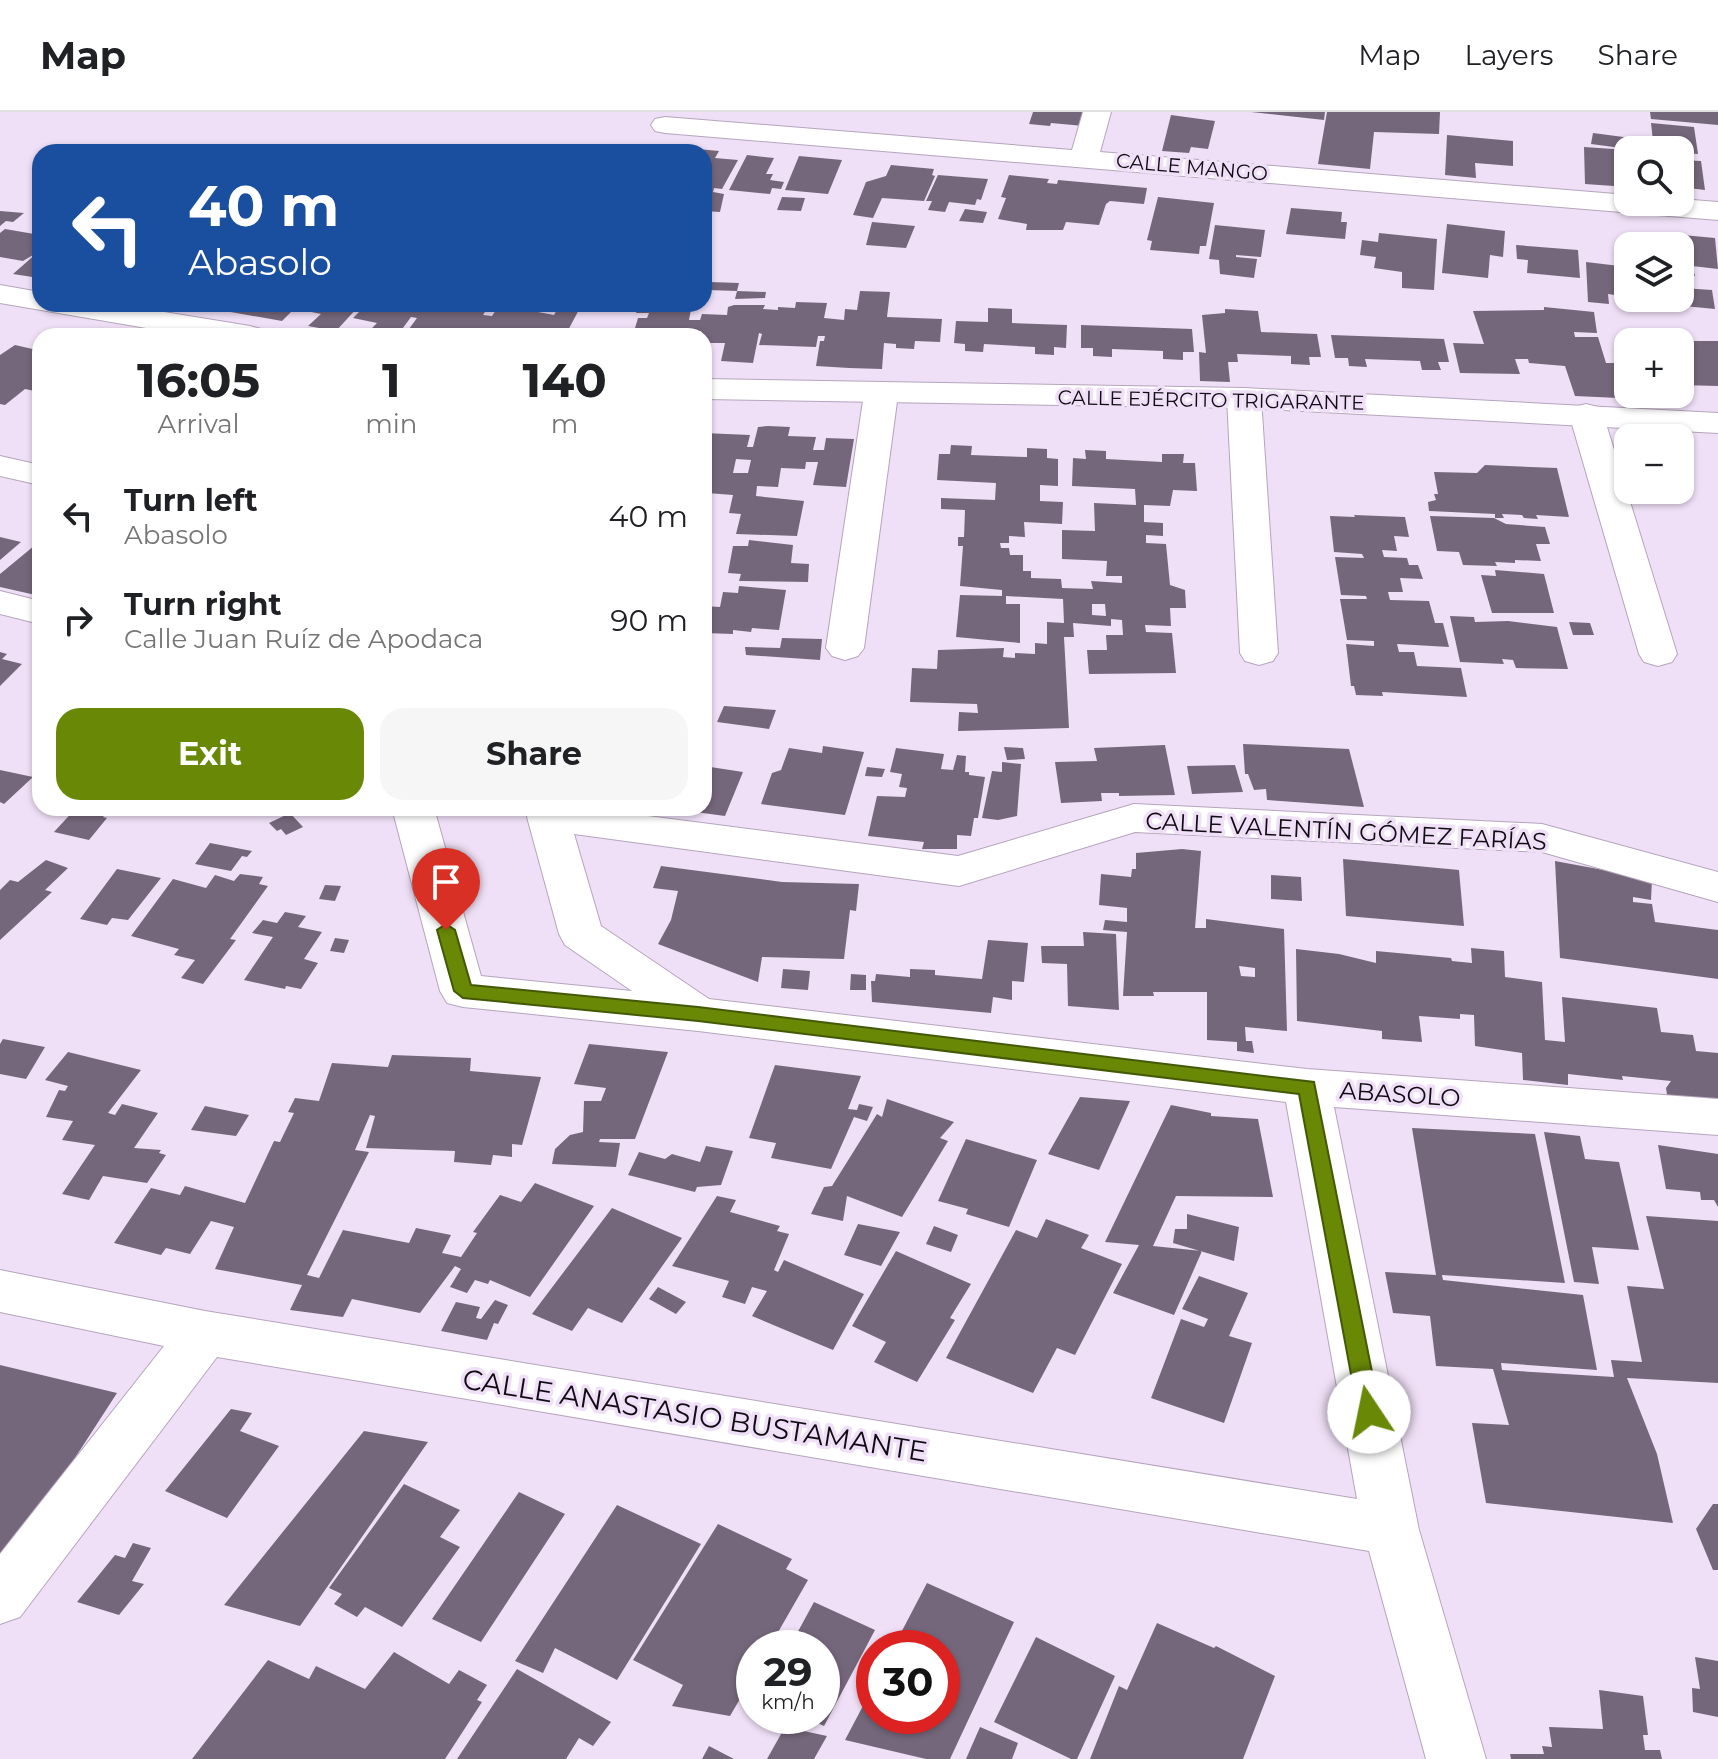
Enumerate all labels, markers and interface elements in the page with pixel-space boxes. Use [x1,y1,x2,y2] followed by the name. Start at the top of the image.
[40,32,126,79] text: Map
[1358,38,1421,72] text: Map
[1465,38,1554,72] text: Layers
[1598,38,1678,72] text: Share
[1614,136,1694,504] map controls
[1614,136,1694,216] button: search
[1115,148,1269,186] street label: CALLE MANGO
[188,172,339,240] text: 40 m
[56,176,160,280] icon: left
[1614,232,1694,312] button: layers
[188,240,332,284] text: Abasolo
[1614,328,1694,408] button: +
[137,351,260,409] text: 16:05
[382,351,401,409] text: 1
[522,351,607,409] text: 140
[1057,385,1365,415] street label: CALLE EJÉRCITO TRIGARANTE
[158,408,240,440] text: Arrival
[365,408,417,440] text: min
[551,408,578,440] text: m
[1614,424,1694,504] button: −
[124,482,257,519] text: Turn left
[56,494,100,538] icon: left
[609,498,688,535] text: 40 m
[124,519,228,551] text: Abasolo
[124,586,281,623] text: Turn right
[56,598,100,642] icon: right
[610,602,688,639] text: 90 m
[124,623,483,655] text: Calle Juan Ruíz de Apodaca
[56,708,364,800] button: Exit
[380,708,688,800] button: Share
[1145,806,1547,856] street label: CALLE VALENTÍN GÓMEZ FARÍAS
[412,848,480,930] pin
[424,860,468,904] icon: arrive
[1339,1075,1461,1113] street label: ABASOLO
[460,1361,930,1469] street label: CALLE ANASTASIO BUSTAMANTE
[1327,1370,1411,1454] position arrow
[856,1630,960,1734] speed limit sign: 30
[763,1647,813,1696] text: 29
[761,1690,815,1714] text: km/h

